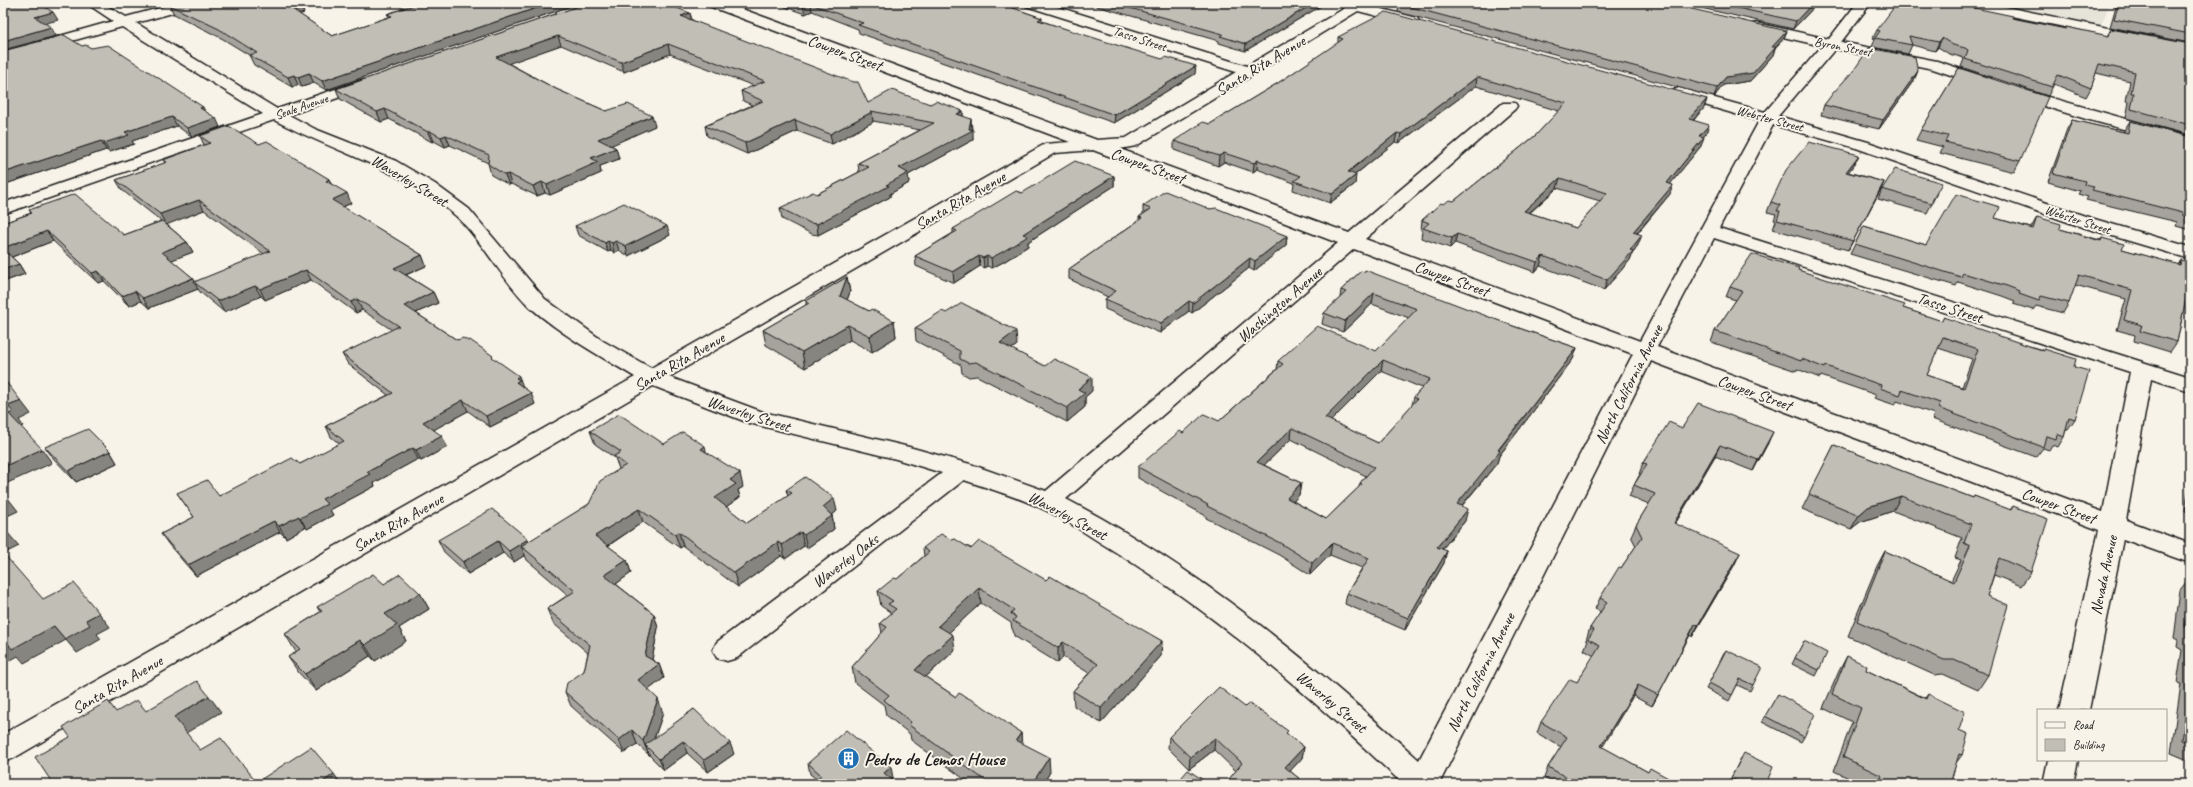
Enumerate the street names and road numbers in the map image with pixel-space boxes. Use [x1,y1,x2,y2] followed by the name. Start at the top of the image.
[1111,23,1170,56] street label: Tasso Street
[805,30,887,76] street label: Cowper Street
[1212,30,1311,101] street label: Santa Rita Avenue
[1813,34,1874,61] street label: Byron Street
[273,90,331,123] street label: Seale Avenue
[1735,102,1806,136] street label: Webster Street
[1108,143,1190,189] street label: Cowper Street
[367,150,453,213] street label: Waverley Street
[912,166,1011,235] street label: Santa Rita Avenue
[2043,202,2114,239] street label: Webster Street
[1412,256,1494,302] street label: Cowper Street
[1233,261,1328,347] street label: Washington Avenue
[1914,288,1987,328] street label: Tasso Street
[1590,320,1668,447] street label: North California Avenue
[631,327,730,396] street label: Santa Rita Avenue
[1715,370,1797,416] street label: Cowper Street
[705,391,794,437] street label: Waverley Street
[2019,483,2101,529] street label: Cowper Street
[1025,487,1112,546] street label: Waverley Street
[350,488,449,557] street label: Santa Rita Avenue
[808,528,884,592] street label: Waverley Oaks
[2086,532,2122,617] street label: Nevada Avenue
[1442,608,1520,735] street label: North California Avenue
[69,650,168,719] street label: Santa Rita Avenue
[1292,666,1372,738] street label: Waverley Street

